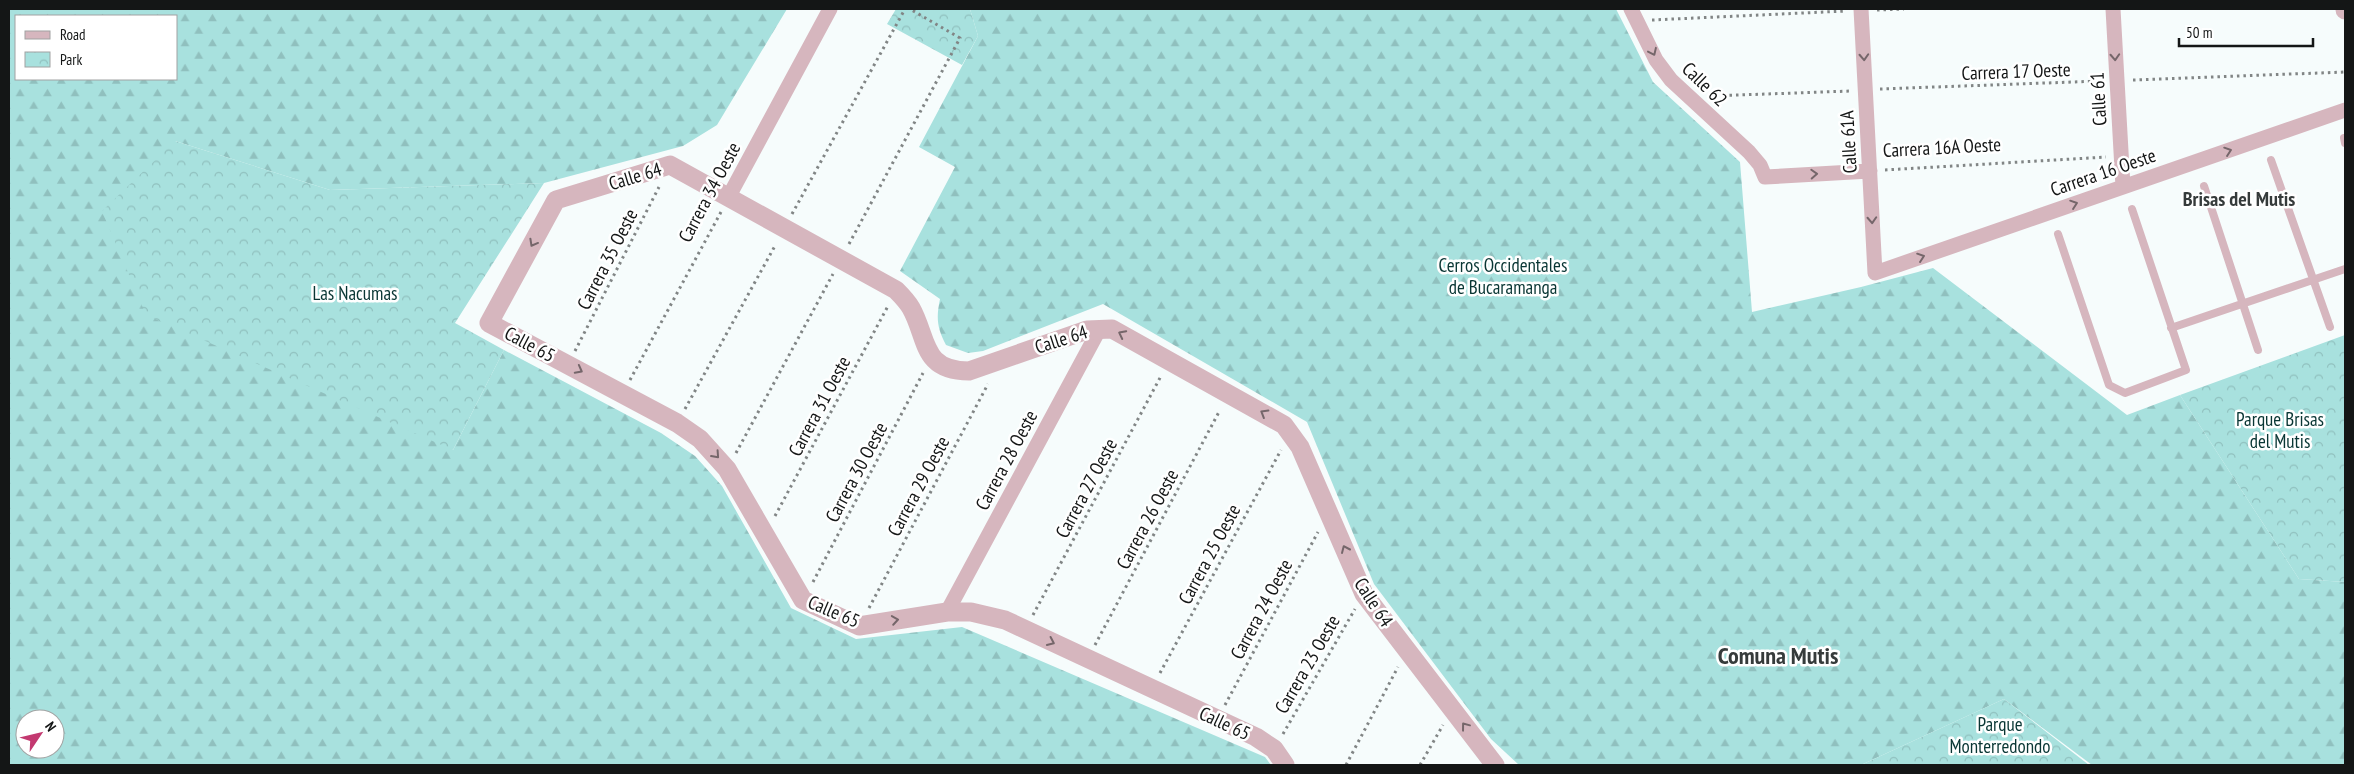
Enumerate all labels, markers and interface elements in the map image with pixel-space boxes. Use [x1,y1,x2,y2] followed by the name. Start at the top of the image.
[15,15,178,80] legend
[2179,15,2313,47] scale bar
[2186,23,2212,42] text: 50 m
[60,25,86,44] text: Road
[1646,47,1657,56] one-way arrow
[60,50,82,69] text: Park
[1858,54,1869,62] one-way arrow
[2110,54,2121,62] one-way arrow
[1677,57,1733,111] street label: Calle 62
[1961,57,2071,85] street label: Carrera 17 Oeste
[2085,71,2111,127] street label: Calle 61
[1834,110,1862,174] street label: Calle 61A
[1882,132,2002,162] street label: Carrera 16A Oeste
[673,138,745,246] street label: Carrera 34 Oeste
[2047,143,2159,201] street label: Carrera 16 Oeste
[2223,146,2231,156] one-way arrow
[606,157,665,195] street label: Calle 64
[1810,168,1818,179] one-way arrow
[2183,186,2295,212] district label: Brisas del Mutis
[2069,200,2078,210] one-way arrow
[571,204,643,313] street label: Carrera 35 Oeste
[1867,216,1877,224] one-way arrow
[529,238,539,247] one-way arrow
[1439,253,1567,299] park label: Cerros Occidentales de Bucaramanga
[1916,253,1924,263] one-way arrow
[313,281,397,305] park label: Las Nacumas
[1032,319,1091,359] street label: Calle 64
[501,321,559,367] street label: Calle 65
[1118,330,1127,340] one-way arrow
[783,352,855,460] street label: Carrera 31 Oeste
[574,364,583,374] one-way arrow
[970,406,1042,514] street label: Carrera 28 Oeste
[2236,407,2324,453] park label: Parque Brisas del Mutis
[1260,410,1269,420] one-way arrow
[820,418,892,526] street label: Carrera 30 Oeste
[882,432,954,540] street label: Carrera 29 Oeste
[1050,434,1122,542] street label: Carrera 27 Oeste
[710,450,719,459] one-way arrow
[1111,465,1183,573] street label: Carrera 26 Oeste
[1173,500,1245,608] street label: Carrera 25 Oeste
[1340,545,1351,554] one-way arrow
[1225,555,1297,663] street label: Carrera 24 Oeste
[1349,573,1399,632] street label: Calle 64
[805,589,863,633] street label: Calle 65
[1269,610,1345,718] street label: Carrera 23 Oeste
[892,615,900,626] one-way arrow
[1046,635,1055,645] one-way arrow
[1718,640,1838,671] district label: Comuna Mutis
[1196,701,1254,745] street label: Calle 65
[15,709,65,759] north arrow
[1949,712,2051,758] park label: Parque Monterredondo
[41,718,60,735] text: N
[1462,722,1471,732] one-way arrow

